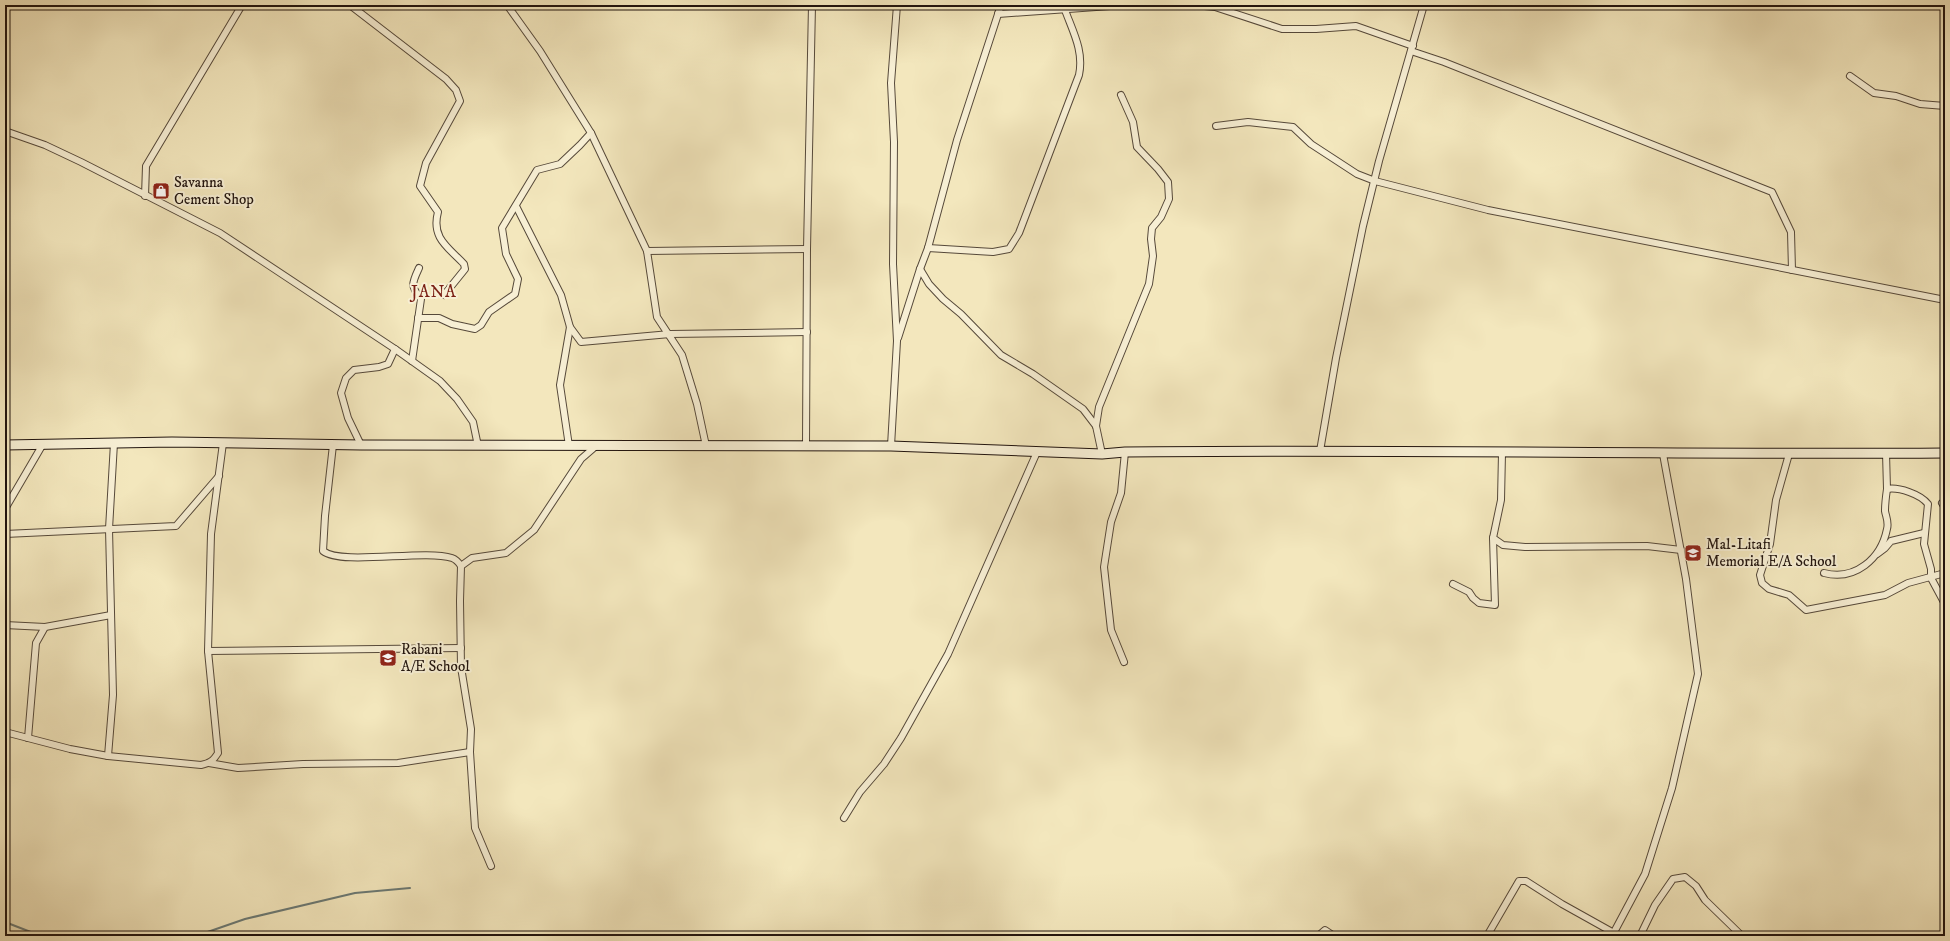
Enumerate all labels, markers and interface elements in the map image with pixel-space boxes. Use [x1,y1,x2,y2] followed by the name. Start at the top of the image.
[174,173,254,209] place label: Savanna Cement Shop
[151,181,171,201] shop icon: Savanna Cement Shop
[409,281,457,303] district label: JANA
[1706,535,1837,571] place label: Mal-Litafi Memorial E/A School
[1683,543,1703,563] school or university icon: Mal-Litafi Memorial E/A School
[401,640,470,676] place label: Rabani A/E School
[378,648,398,668] school or university icon: Rabani A/E School

